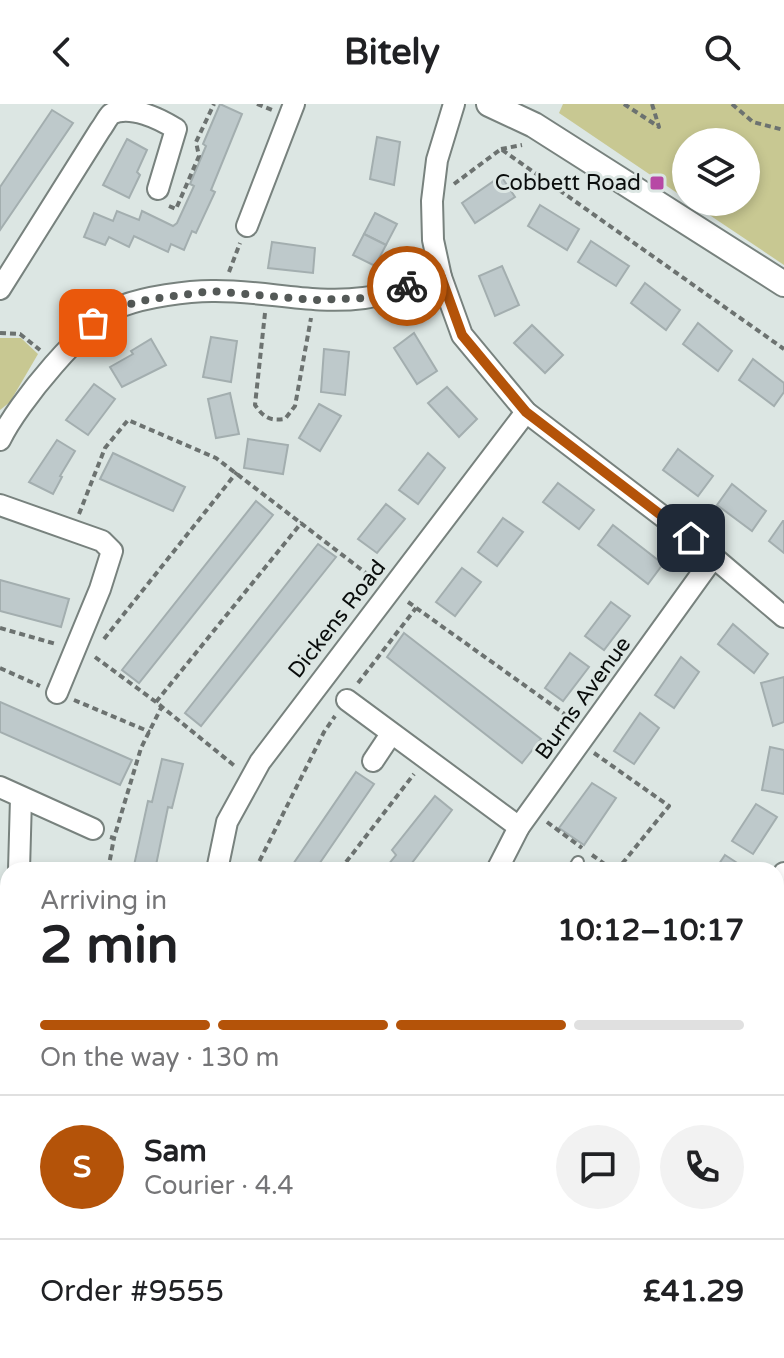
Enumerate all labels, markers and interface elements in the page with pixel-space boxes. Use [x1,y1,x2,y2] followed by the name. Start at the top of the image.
[40,30,84,74] icon: back
[700,30,744,74] icon: search
[344,31,440,74] text: Bitely
[672,128,760,216] map controls
[672,128,760,216] button: layers
[495,170,641,196] place label: Cobbett Road
[648,174,666,192] marker: Cobbett Road
[367,246,447,326] courier
[385,264,429,308] icon: bike
[59,289,127,357] pin
[71,301,115,345] icon: bag
[657,504,725,572] pin
[669,516,713,560] icon: home
[283,555,391,683] street label: Dickens Road
[530,632,636,764] street label: Burns Avenue
[40,885,167,916] text: Arriving in
[557,912,744,949] text: 10:12–10:17
[40,914,179,977] text: 2 min
[40,1042,279,1073] text: On the way · 130 m
[556,1125,640,1209] button: chat
[660,1125,744,1209] button: phone
[144,1133,207,1170] text: Sam
[73,1149,91,1186] text: S
[144,1170,294,1201] text: Courier · 4.4
[40,1273,224,1310] text: Order #9555
[643,1273,744,1310] text: £41.29

